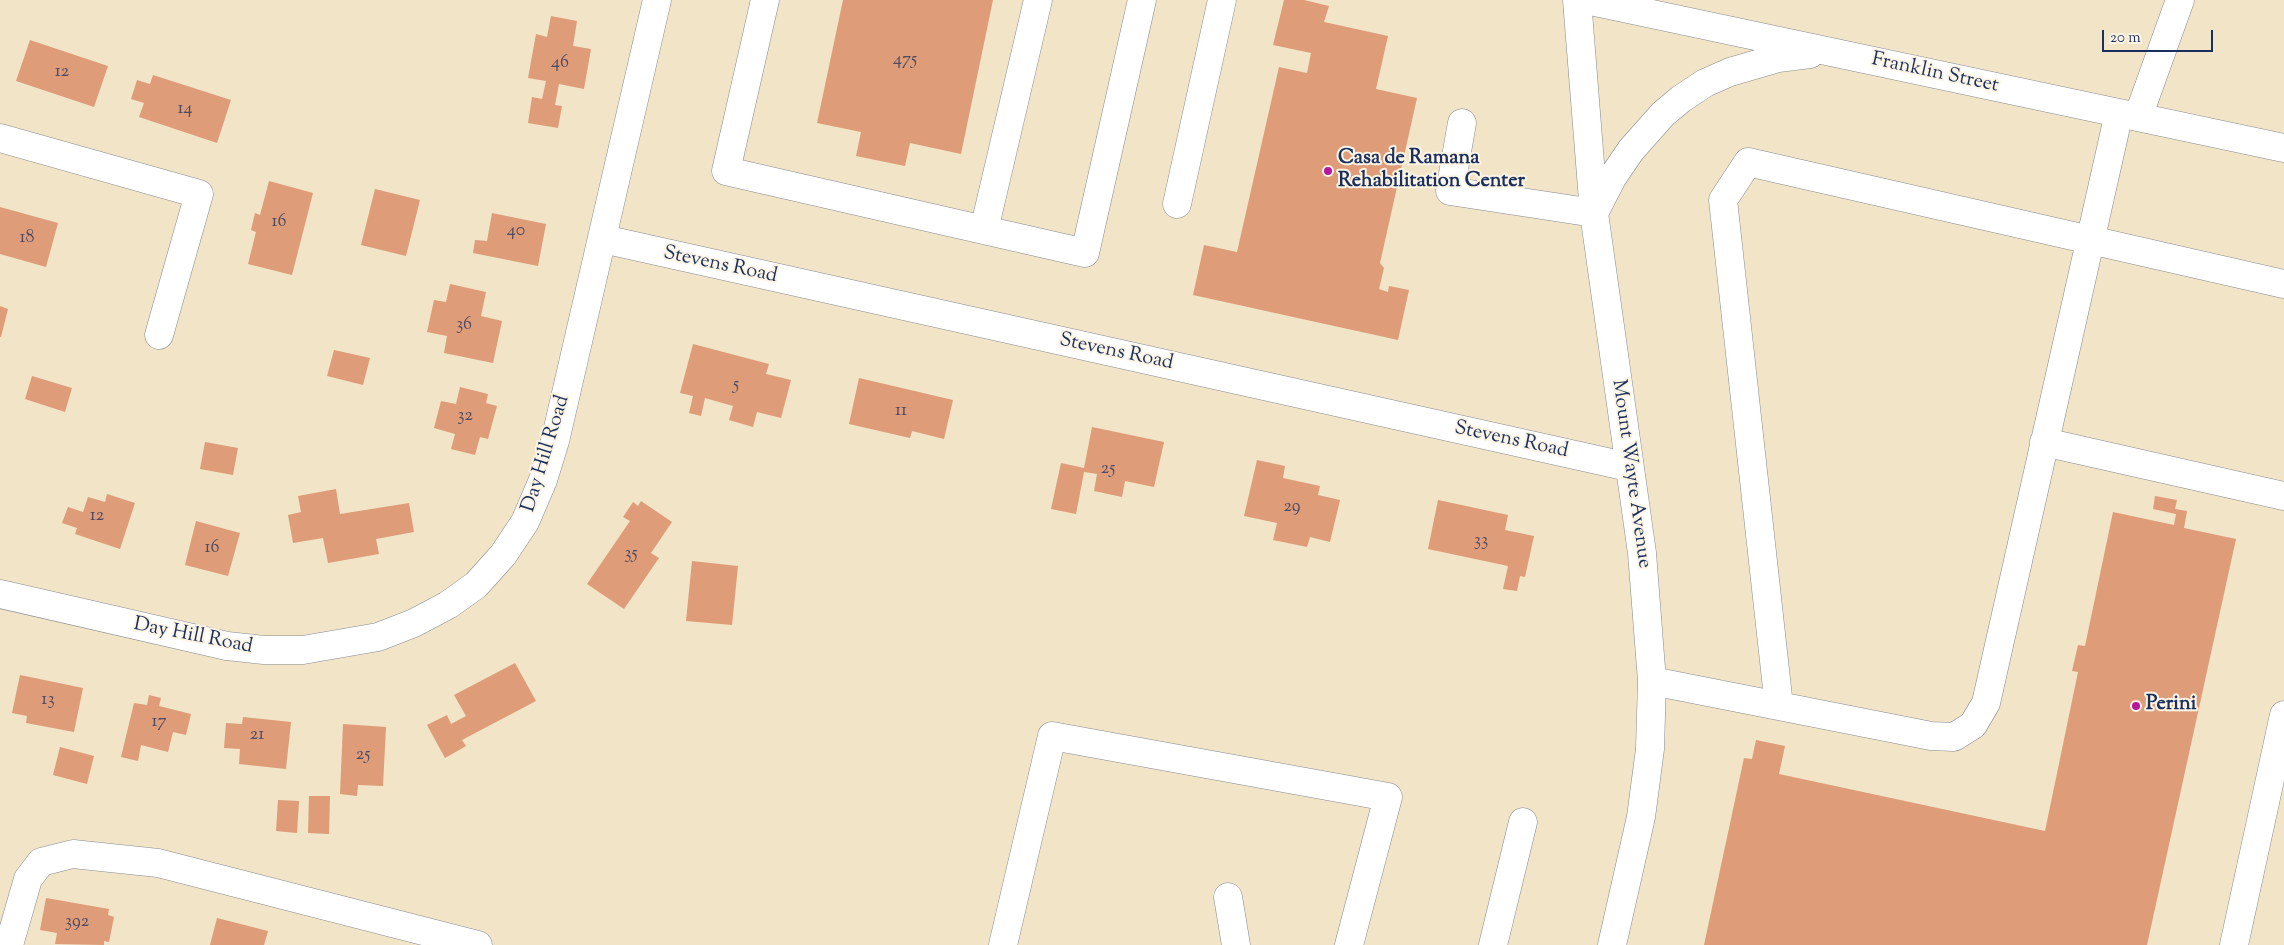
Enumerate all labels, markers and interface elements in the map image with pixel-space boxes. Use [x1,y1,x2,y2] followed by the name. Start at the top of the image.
[2104,20,2215,52] scale bar
[2110,28,2141,49] text: 20 m
[1869,49,2001,99] street label: Franklin Street
[893,50,917,72] house number: 475
[551,53,569,75] house number: 46
[55,62,69,84] house number: 12
[177,99,193,121] house number: 14
[1338,148,1525,195] place label: Casa de Ramana Rehabilitation Center
[1322,165,1334,177] marker: Casa de Ramana Rehabilitation Center
[271,212,287,234] house number: 16
[507,221,525,243] house number: 40
[19,228,35,250] house number: 18
[661,242,779,290] street label: Stevens Road
[456,315,472,337] house number: 36
[1057,329,1175,377] street label: Stevens Road
[733,375,739,397] house number: 5
[1605,378,1655,570] street label: Mount Wayte Avenue
[518,393,576,515] street label: Day Hill Road
[895,401,907,423] house number: 11
[457,406,473,428] house number: 32
[1452,417,1570,465] street label: Stevens Road
[1101,459,1115,481] house number: 25
[1283,497,1301,519] house number: 29
[90,506,104,528] house number: 12
[1474,531,1488,553] house number: 33
[204,538,220,560] house number: 16
[624,544,638,566] house number: 35
[131,614,255,660] street label: Day Hill Road
[41,690,55,712] house number: 13
[2146,694,2196,718] place label: Perini
[2130,700,2142,712] marker: Perini
[151,712,167,734] house number: 17
[250,725,264,747] house number: 21
[356,745,370,767] house number: 25
[65,912,89,934] house number: 392

